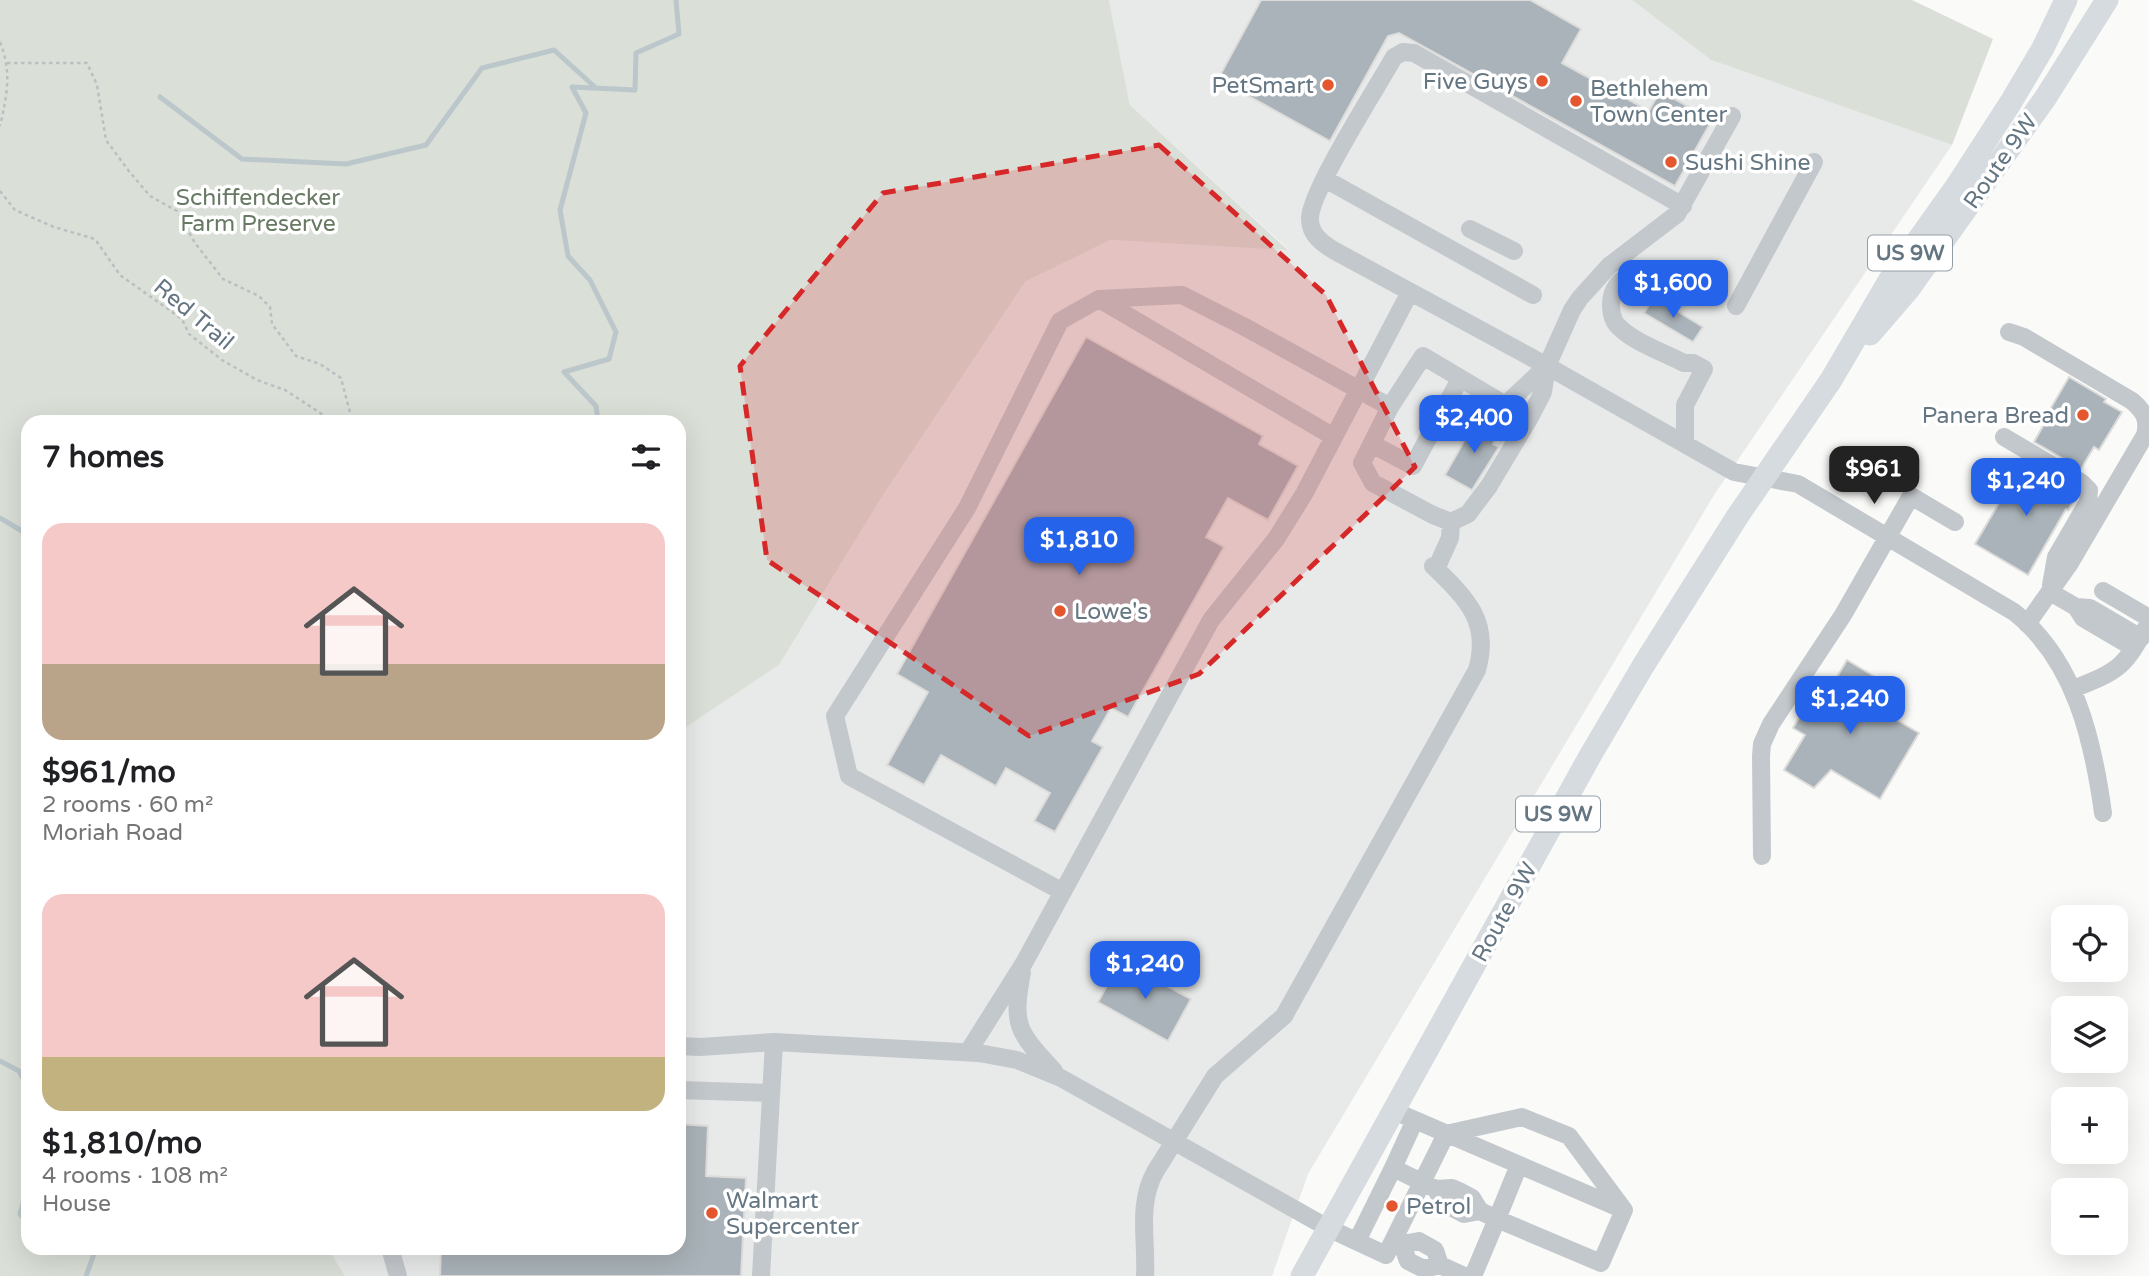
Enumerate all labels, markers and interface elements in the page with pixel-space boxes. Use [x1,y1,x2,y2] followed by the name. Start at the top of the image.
[1423,68,1528,96] place label: Five Guys
[1211,72,1314,100] place label: PetSmart
[1534,73,1550,89] marker: Five Guys
[1590,75,1728,129] place label: Bethlehem Town Center
[1320,77,1336,93] marker: PetSmart
[1568,93,1584,109] marker: Bethlehem Town Center
[1958,109,2044,215] street label: Route 9W
[1685,149,1810,177] place label: Sushi Shine
[1663,154,1679,170] marker: Sushi Shine
[176,184,340,238] park label: Schiffendecker Farm Preserve
[1868,236,1952,270] road number: US 9W
[1616,260,1730,320] pin: $1,600
[1634,269,1712,297] text: $1,600
[148,273,239,356] street label: Red Trail
[1417,396,1531,455] pin: $2,400
[1922,402,2069,430] place label: Panera Bread
[1435,404,1513,432] text: $2,400
[2075,407,2091,423] marker: Panera Bread
[627,438,665,476] icon: filters
[42,439,164,476] text: 7 homes
[1833,447,1915,506] pin: $961
[1845,455,1903,483] text: $961
[1969,458,2083,518] pin: $1,240
[1987,467,2065,495] text: $1,240
[1022,518,1136,577] pin: $1,810
[1040,526,1118,554] text: $1,810
[291,568,417,694] icon: home
[1074,598,1148,626] place label: Lowe's
[1052,603,1068,619] marker: Lowe's
[1793,676,1907,736] pin: $1,240
[1811,685,1889,713] text: $1,240
[42,754,176,791] text: $961/mo
[42,791,213,819] text: 2 rooms · 60 m²
[1516,796,1600,832] road number: US 9W
[42,819,183,847] text: Moriah Road
[1466,858,1544,967] street label: Route 9W
[2051,905,2128,1255] map controls
[2051,905,2128,982] button: locate
[291,939,417,1065] icon: home
[1088,942,1202,1001] pin: $1,240
[1106,950,1184,978] text: $1,240
[2051,996,2128,1073] button: layers
[2051,1087,2128,1164] button: +
[42,1125,202,1162] text: $1,810/mo
[42,1162,228,1190] text: 4 rooms · 108 m²
[2051,1178,2128,1255] button: −
[726,1187,860,1241] place label: Walmart Supercenter
[42,1190,111,1218] text: House
[1406,1193,1471,1221] place label: Petrol
[1384,1198,1400,1214] marker: Petrol
[704,1205,720,1221] marker: Walmart Supercenter

